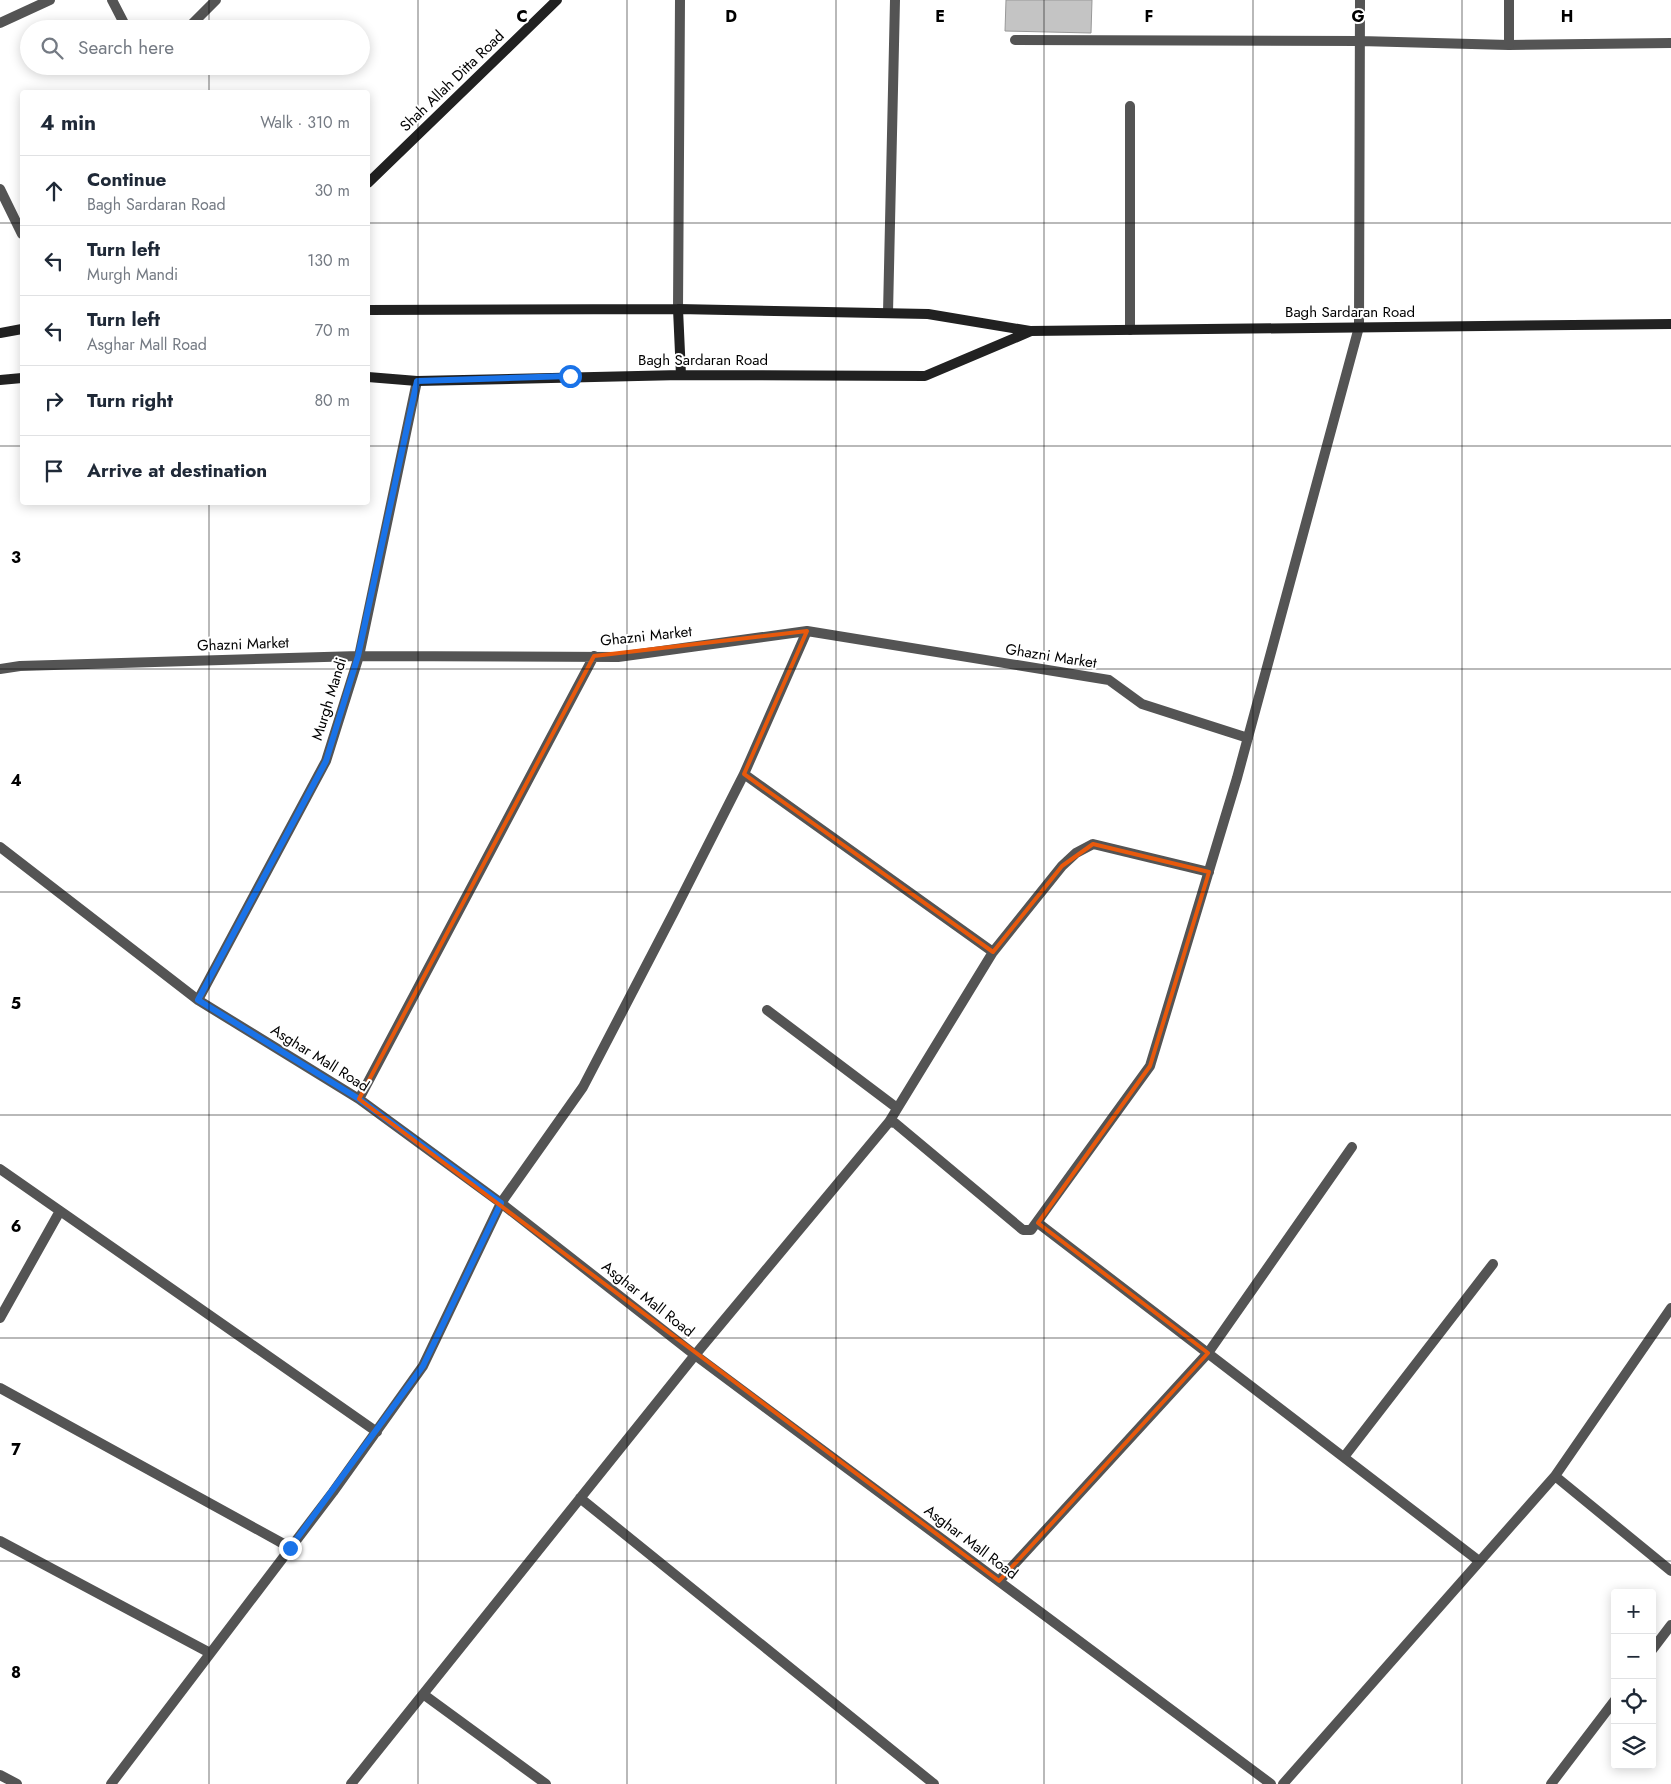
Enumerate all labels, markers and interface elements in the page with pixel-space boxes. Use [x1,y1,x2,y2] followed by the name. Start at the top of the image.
[516,5,528,28] text: C
[725,5,737,28] text: D
[935,5,945,28] text: E
[1145,5,1153,28] text: F
[1351,5,1365,28] text: G
[1561,5,1573,28] text: H
[20,20,370,75] search box
[395,25,509,137] street label: Shah Allah Ditta Road
[38,34,66,62] icon: search
[78,34,174,61] text: Search here
[40,108,96,138] text: 4 min
[260,111,350,134] text: Walk · 310 m
[87,166,166,193] text: Continue
[40,177,68,205] icon: ahead
[314,179,350,202] text: 30 m
[87,193,226,216] text: Bagh Sardaran Road
[87,236,160,263] text: Turn left
[40,247,68,275] icon: left
[307,249,350,272] text: 130 m
[87,263,178,286] text: Murgh Mandi
[1285,301,1415,323] street label: Bagh Sardaran Road
[87,306,160,333] text: Turn left
[40,317,68,345] icon: left
[315,319,350,342] text: 70 m
[87,333,207,356] text: Asghar Mall Road
[638,349,768,371] street label: Bagh Sardaran Road
[559,365,582,388] route start
[40,387,68,415] icon: right
[87,387,173,414] text: Turn right
[314,389,350,412] text: 80 m
[40,457,68,485] icon: arrive
[87,457,267,484] text: Arrive at destination
[11,546,21,569] text: 3
[599,620,693,652] street label: Ghazni Market
[197,631,290,657] street label: Ghazni Market
[1004,638,1099,674] street label: Ghazni Market
[306,655,352,743] street label: Murgh Mandi
[10,769,22,792] text: 4
[11,992,21,1015] text: 5
[267,1019,373,1097] street label: Asghar Mall Road
[11,1215,21,1238] text: 6
[597,1256,699,1342] street label: Asghar Mall Road
[11,1438,21,1461] text: 7
[920,1499,1022,1585] street label: Asghar Mall Road
[279,1537,302,1560] route end
[1611,1589,1656,1769] map controls
[1611,1589,1656,1634] button: +
[1611,1634,1656,1679] button: −
[11,1661,21,1684] text: 8
[1611,1679,1656,1724] button: locate
[1611,1724,1656,1769] button: layers

